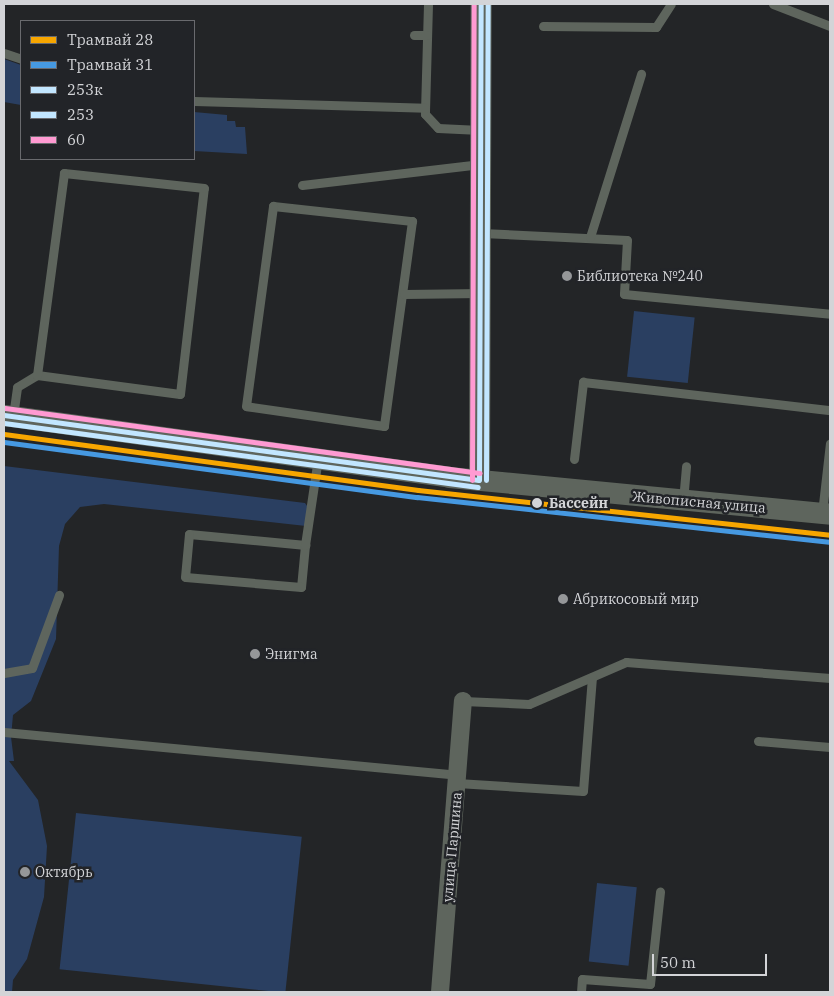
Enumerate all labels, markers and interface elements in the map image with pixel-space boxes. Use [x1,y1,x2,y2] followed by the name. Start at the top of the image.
[20,20,195,160] legend
[67,30,153,49] text: Трамвай 28
[67,55,153,74] text: Трамвай 31
[67,80,103,99] text: 253к
[67,105,94,124] text: 253
[67,130,85,149] text: 60
[577,268,703,284] place label: Библиотека №240
[561,270,573,282] marker: Библиотека №240
[631,488,767,516] street label: Живописная улица
[529,495,545,511] marker: Бассейн
[549,495,608,511] place label: Бассейн
[573,591,699,607] place label: Абрикосовый мир
[557,593,569,605] marker: Абрикосовый мир
[265,646,318,662] place label: Энигма
[249,648,261,660] marker: Энигма
[439,791,465,903] street label: улица Паршина
[35,864,92,880] place label: Октябрь
[19,866,31,878] marker: Октябрь
[654,944,769,976] scale bar
[660,953,696,972] text: 50 m

